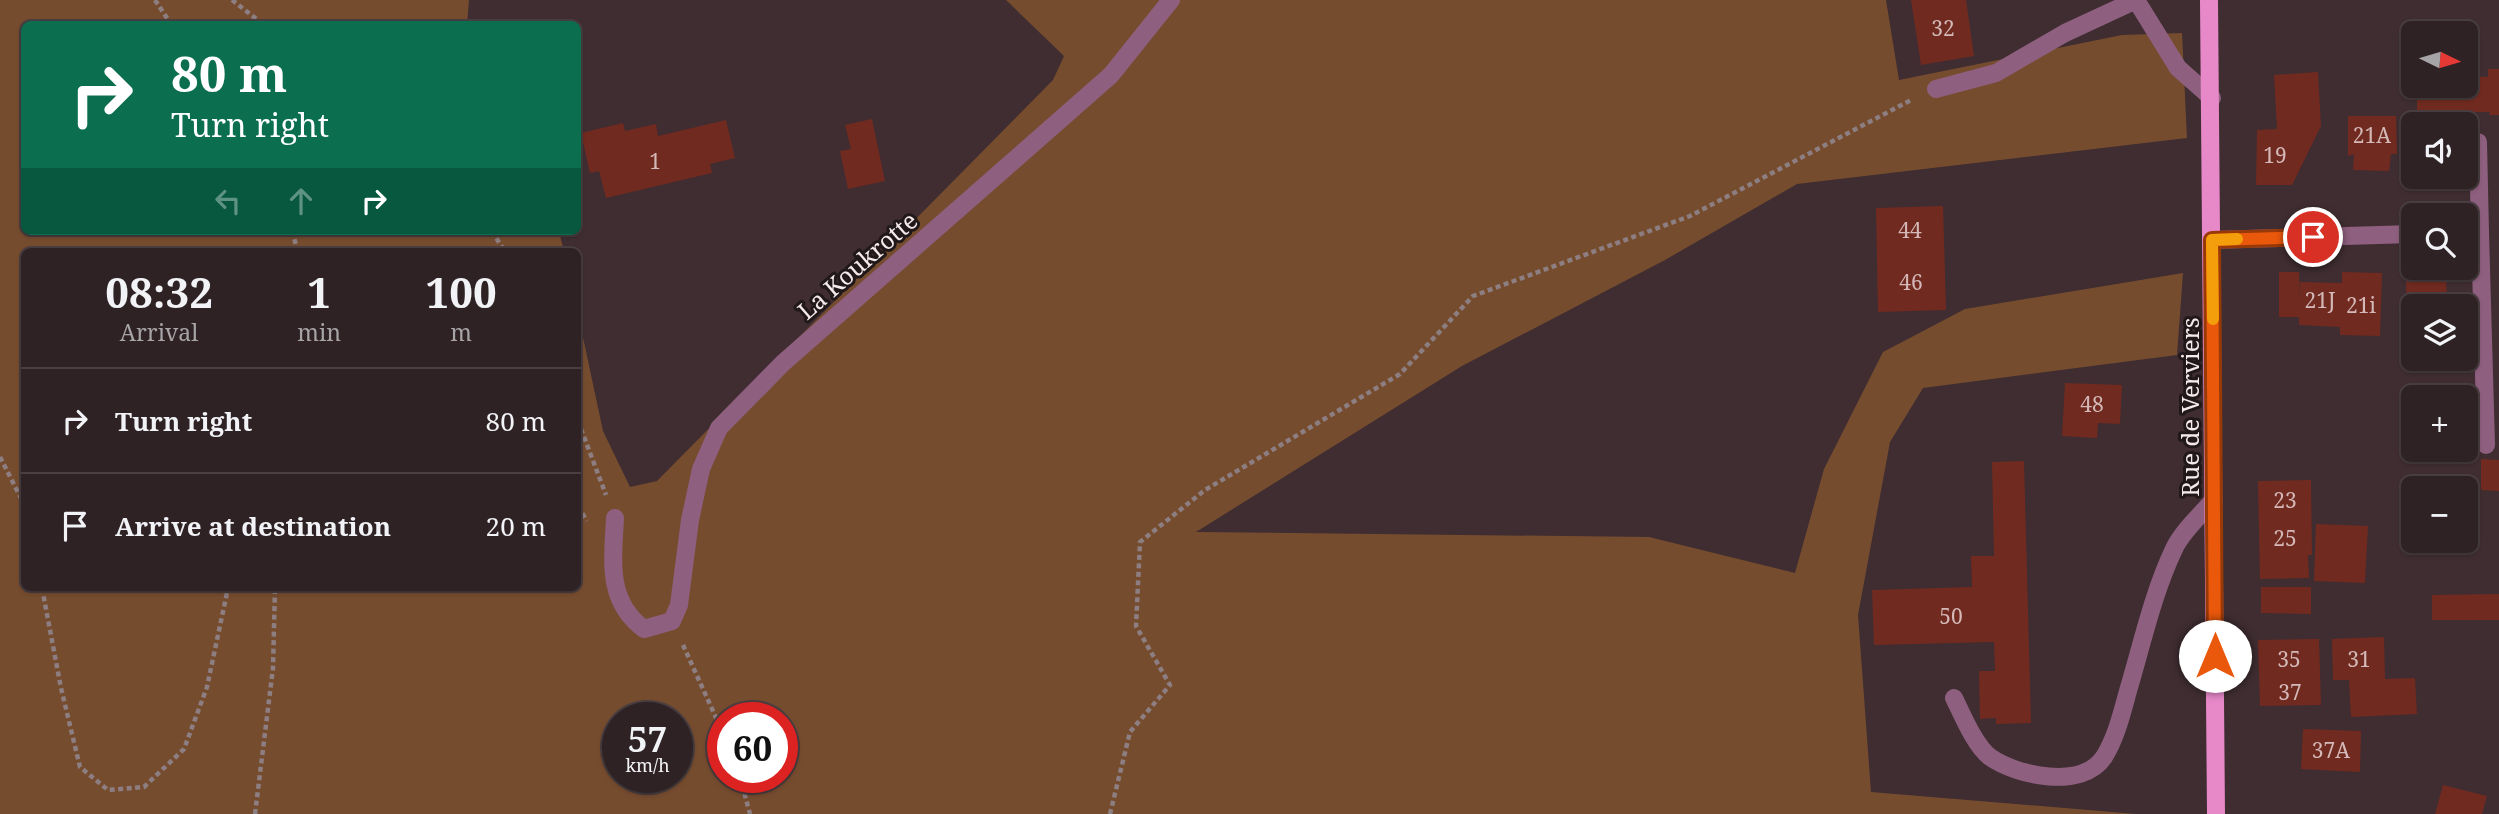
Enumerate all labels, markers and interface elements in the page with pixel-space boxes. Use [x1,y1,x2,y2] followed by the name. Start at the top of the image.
[1931,14,1955,42] house number: 32
[2401,21,2478,98] north arrow
[2401,21,2478,553] map controls
[171,40,287,106] text: 80 m
[56,49,147,140] icon: right
[171,103,329,146] text: Turn right
[2401,112,2478,189] button: sound
[2353,121,2391,149] house number: 21A
[2263,141,2287,169] house number: 19
[649,147,661,175] house number: 1
[209,182,247,220] icon: left
[282,182,320,220] icon: ahead
[355,182,393,220] icon: right
[2401,203,2478,280] button: search
[790,204,924,326] street label: La Koukrotte
[2283,207,2343,267] pin
[1898,216,1922,244] house number: 44
[2294,218,2332,256] icon: arrive
[105,263,213,320] text: 08:32
[307,263,331,320] text: 1
[425,263,497,320] text: 100
[1899,268,1923,296] house number: 46
[2305,286,2335,314] house number: 21J
[2346,291,2376,319] house number: 21i
[2401,294,2478,371] button: layers
[120,316,198,348] text: Arrival
[297,316,341,348] text: min
[450,316,472,348] text: m
[2173,317,2206,497] street label: Rue de Verviers
[2401,385,2478,462] button: +
[2080,390,2104,418] house number: 48
[56,402,94,440] icon: right
[115,403,252,439] text: Turn right
[486,403,546,439] text: 80 m
[2401,476,2478,553] button: −
[2273,486,2297,514] house number: 23
[56,507,94,545] icon: arrive
[115,508,391,544] text: Arrive at destination
[486,508,546,544] text: 20 m
[2273,524,2297,552] house number: 25
[1939,602,1963,630] house number: 50
[2178,619,2252,693] position arrow
[2277,645,2301,673] house number: 35
[2347,645,2371,673] house number: 31
[2278,678,2302,706] house number: 37
[707,702,798,793] speed limit sign: 60
[628,715,667,762] text: 57
[2312,736,2350,764] house number: 37A
[625,753,670,777] text: km/h

